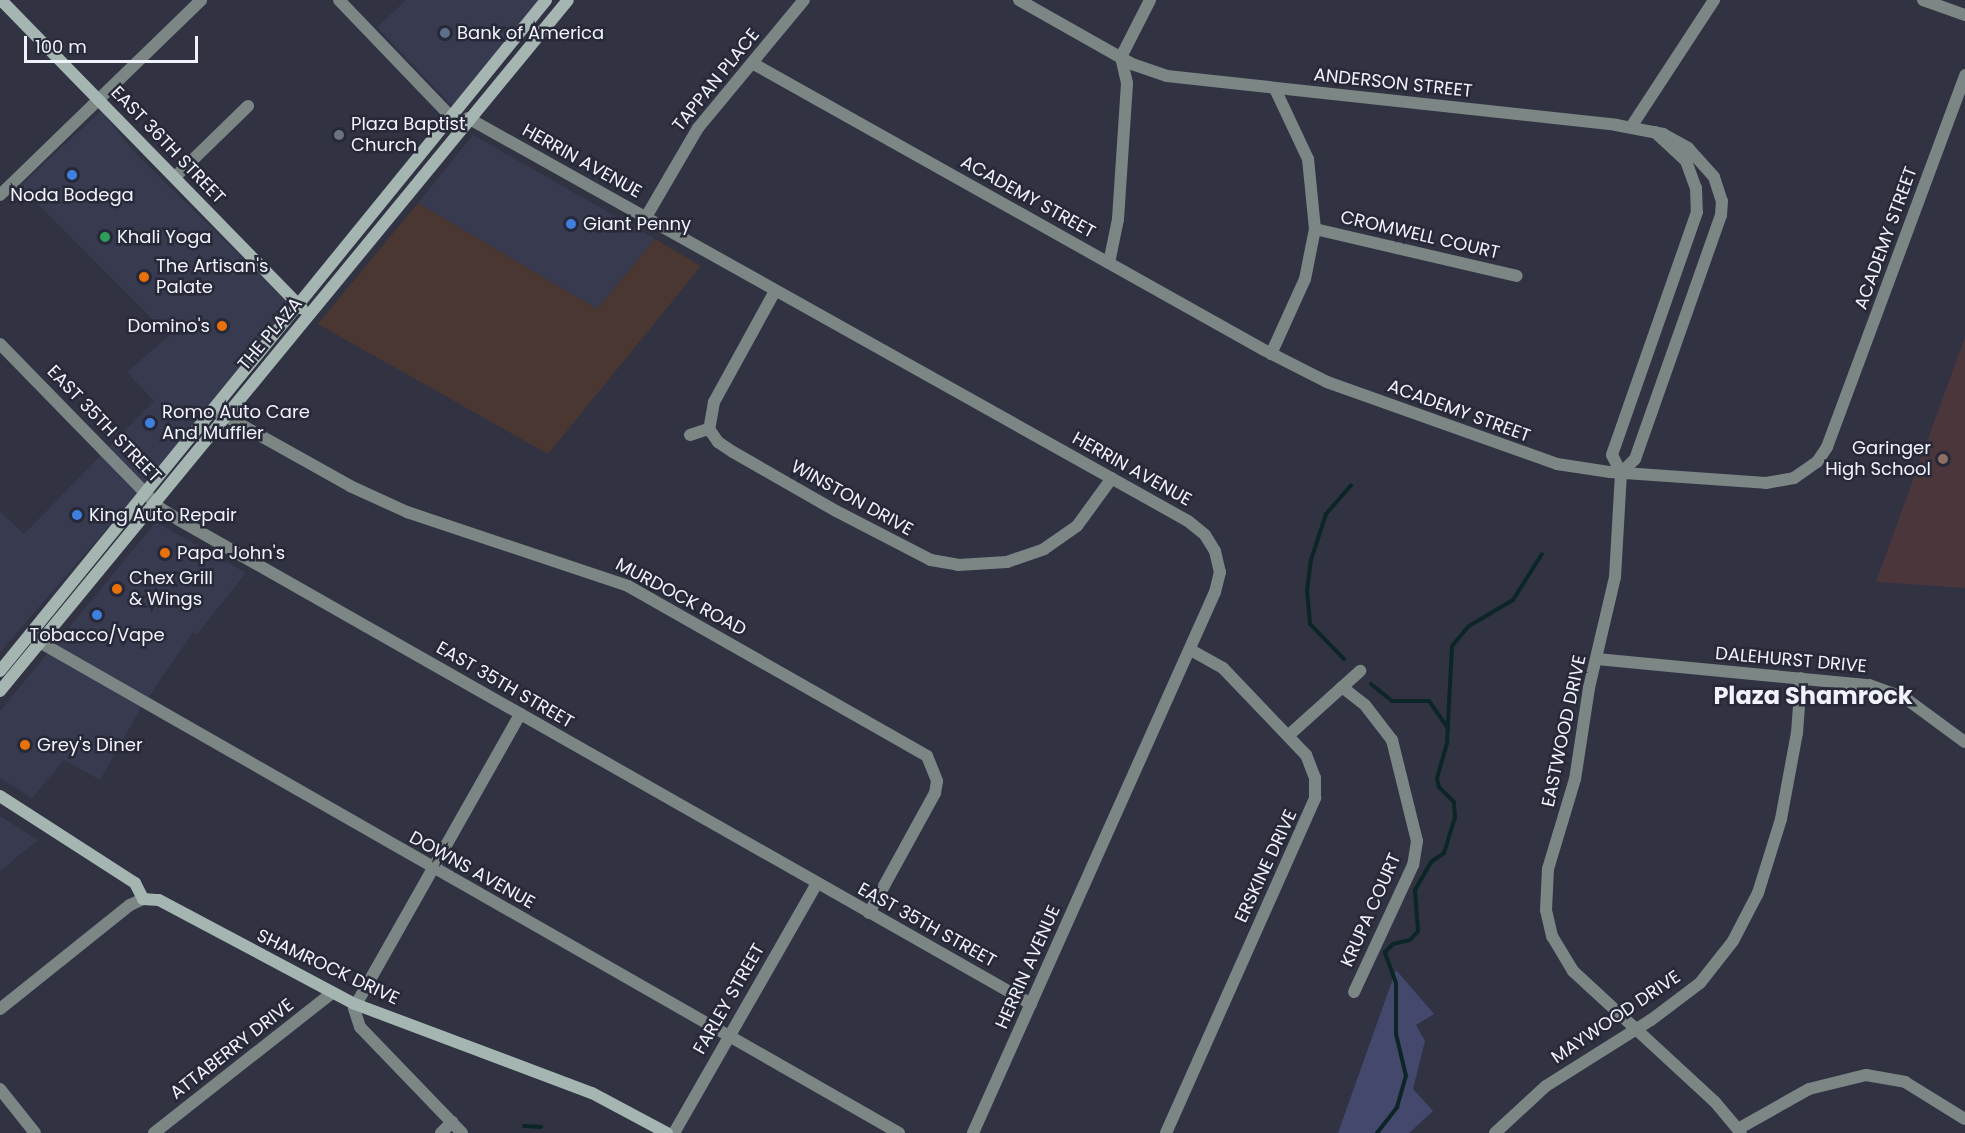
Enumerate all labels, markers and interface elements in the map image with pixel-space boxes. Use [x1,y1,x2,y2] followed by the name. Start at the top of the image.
[457,22,604,44] place label: Bank of America
[27,24,201,62] scale bar
[668,24,764,136] street label: TAPPAN PLACE
[438,26,452,40] marker: Bank of America
[35,34,87,59] text: 100 m
[1313,64,1473,102] street label: ANDERSON STREET
[106,82,230,208] street label: EAST 36TH STREET
[351,114,465,156] place label: Plaza Baptist Church
[519,119,645,203] street label: HERRIN AVENUE
[332,128,346,142] marker: Plaza Baptist Church
[957,151,1099,243] street label: ACADEMY STREET
[1850,164,1922,312] street label: ACADEMY STREET
[65,168,79,182] marker: Noda Bodega
[10,184,134,206] place label: Noda Bodega
[1338,206,1502,264] street label: CROMWELL COURT
[583,213,691,235] place label: Giant Penny
[564,217,578,231] marker: Giant Penny
[117,226,211,248] place label: Khali Yoga
[98,230,112,244] marker: Khali Yoga
[156,256,268,298] place label: The Artisan's Palate
[137,270,151,284] marker: The Artisan's Palate
[233,293,307,375] street label: THE PLAZA
[127,315,210,337] place label: Domino's
[215,319,229,333] marker: Domino's
[42,361,166,487] street label: EAST 35TH STREET
[1385,375,1533,447] street label: ACADEMY STREET
[162,402,310,444] place label: Romo Auto Care And Muffler
[143,416,157,430] marker: Romo Auto Care And Muffler
[1069,427,1195,511] street label: HERRIN AVENUE
[1825,438,1931,480] place label: Garinger High School
[1936,452,1950,466] marker: Garinger High School
[787,456,917,540] street label: WINSTON DRIVE
[89,504,237,526] place label: King Auto Repair
[70,508,84,522] marker: King Auto Repair
[177,542,285,564] place label: Papa John's
[158,546,172,560] marker: Papa John's
[612,553,750,641] street label: MURDOCK ROAD
[129,568,213,610] place label: Chex Grill & Wings
[110,582,124,596] marker: Chex Grill & Wings
[90,608,104,622] marker: Tobacco/Vape
[29,624,165,646] place label: Tobacco/Vape
[433,637,577,733] street label: EAST 35TH STREET
[1714,643,1868,677] street label: DALEHURST DRIVE
[1537,653,1591,809] street label: EASTWOOD DRIVE
[1713,682,1913,710] district label: Plaza Shamrock
[37,734,143,756] place label: Grey's Diner
[18,738,32,752] marker: Grey's Diner
[1230,806,1302,926] street label: ERSKINE DRIVE
[406,827,538,913] street label: DOWNS AVENUE
[1336,850,1406,970] street label: KRUPA COURT
[854,878,1000,972] street label: EAST 35TH STREET
[991,902,1065,1032] street label: HERRIN AVENUE
[253,925,403,1009] street label: SHAMROCK DRIVE
[689,940,769,1058] street label: FARLEY STREET
[1547,966,1685,1068] street label: MAYWOOD DRIVE
[166,994,298,1104] street label: ATTABERRY DRIVE

